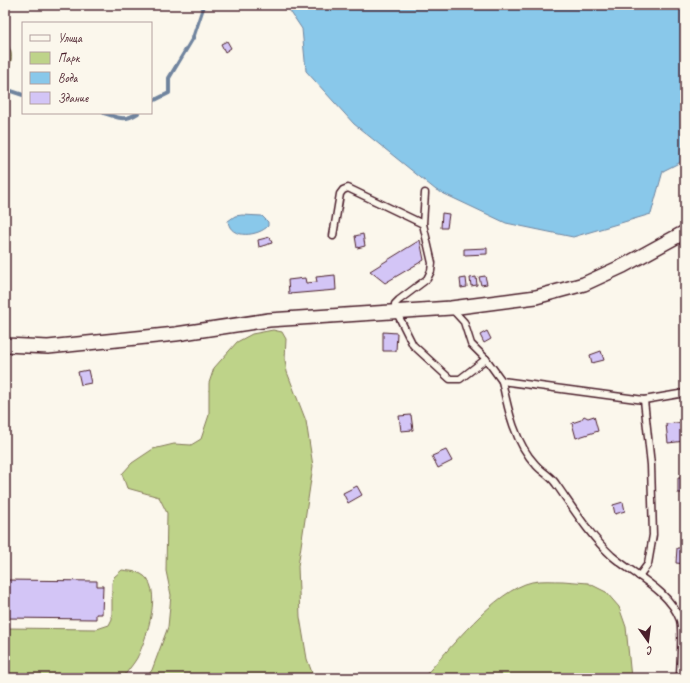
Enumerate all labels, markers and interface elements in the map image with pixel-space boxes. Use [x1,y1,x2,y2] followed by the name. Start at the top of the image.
[22,22,152,114] legend
[58,30,83,46] text: Улица
[58,50,81,66] text: Парк
[58,70,79,86] text: Вода
[58,90,89,106] text: Здание
[628,621,668,661] north arrow
[645,643,655,659] text: С

